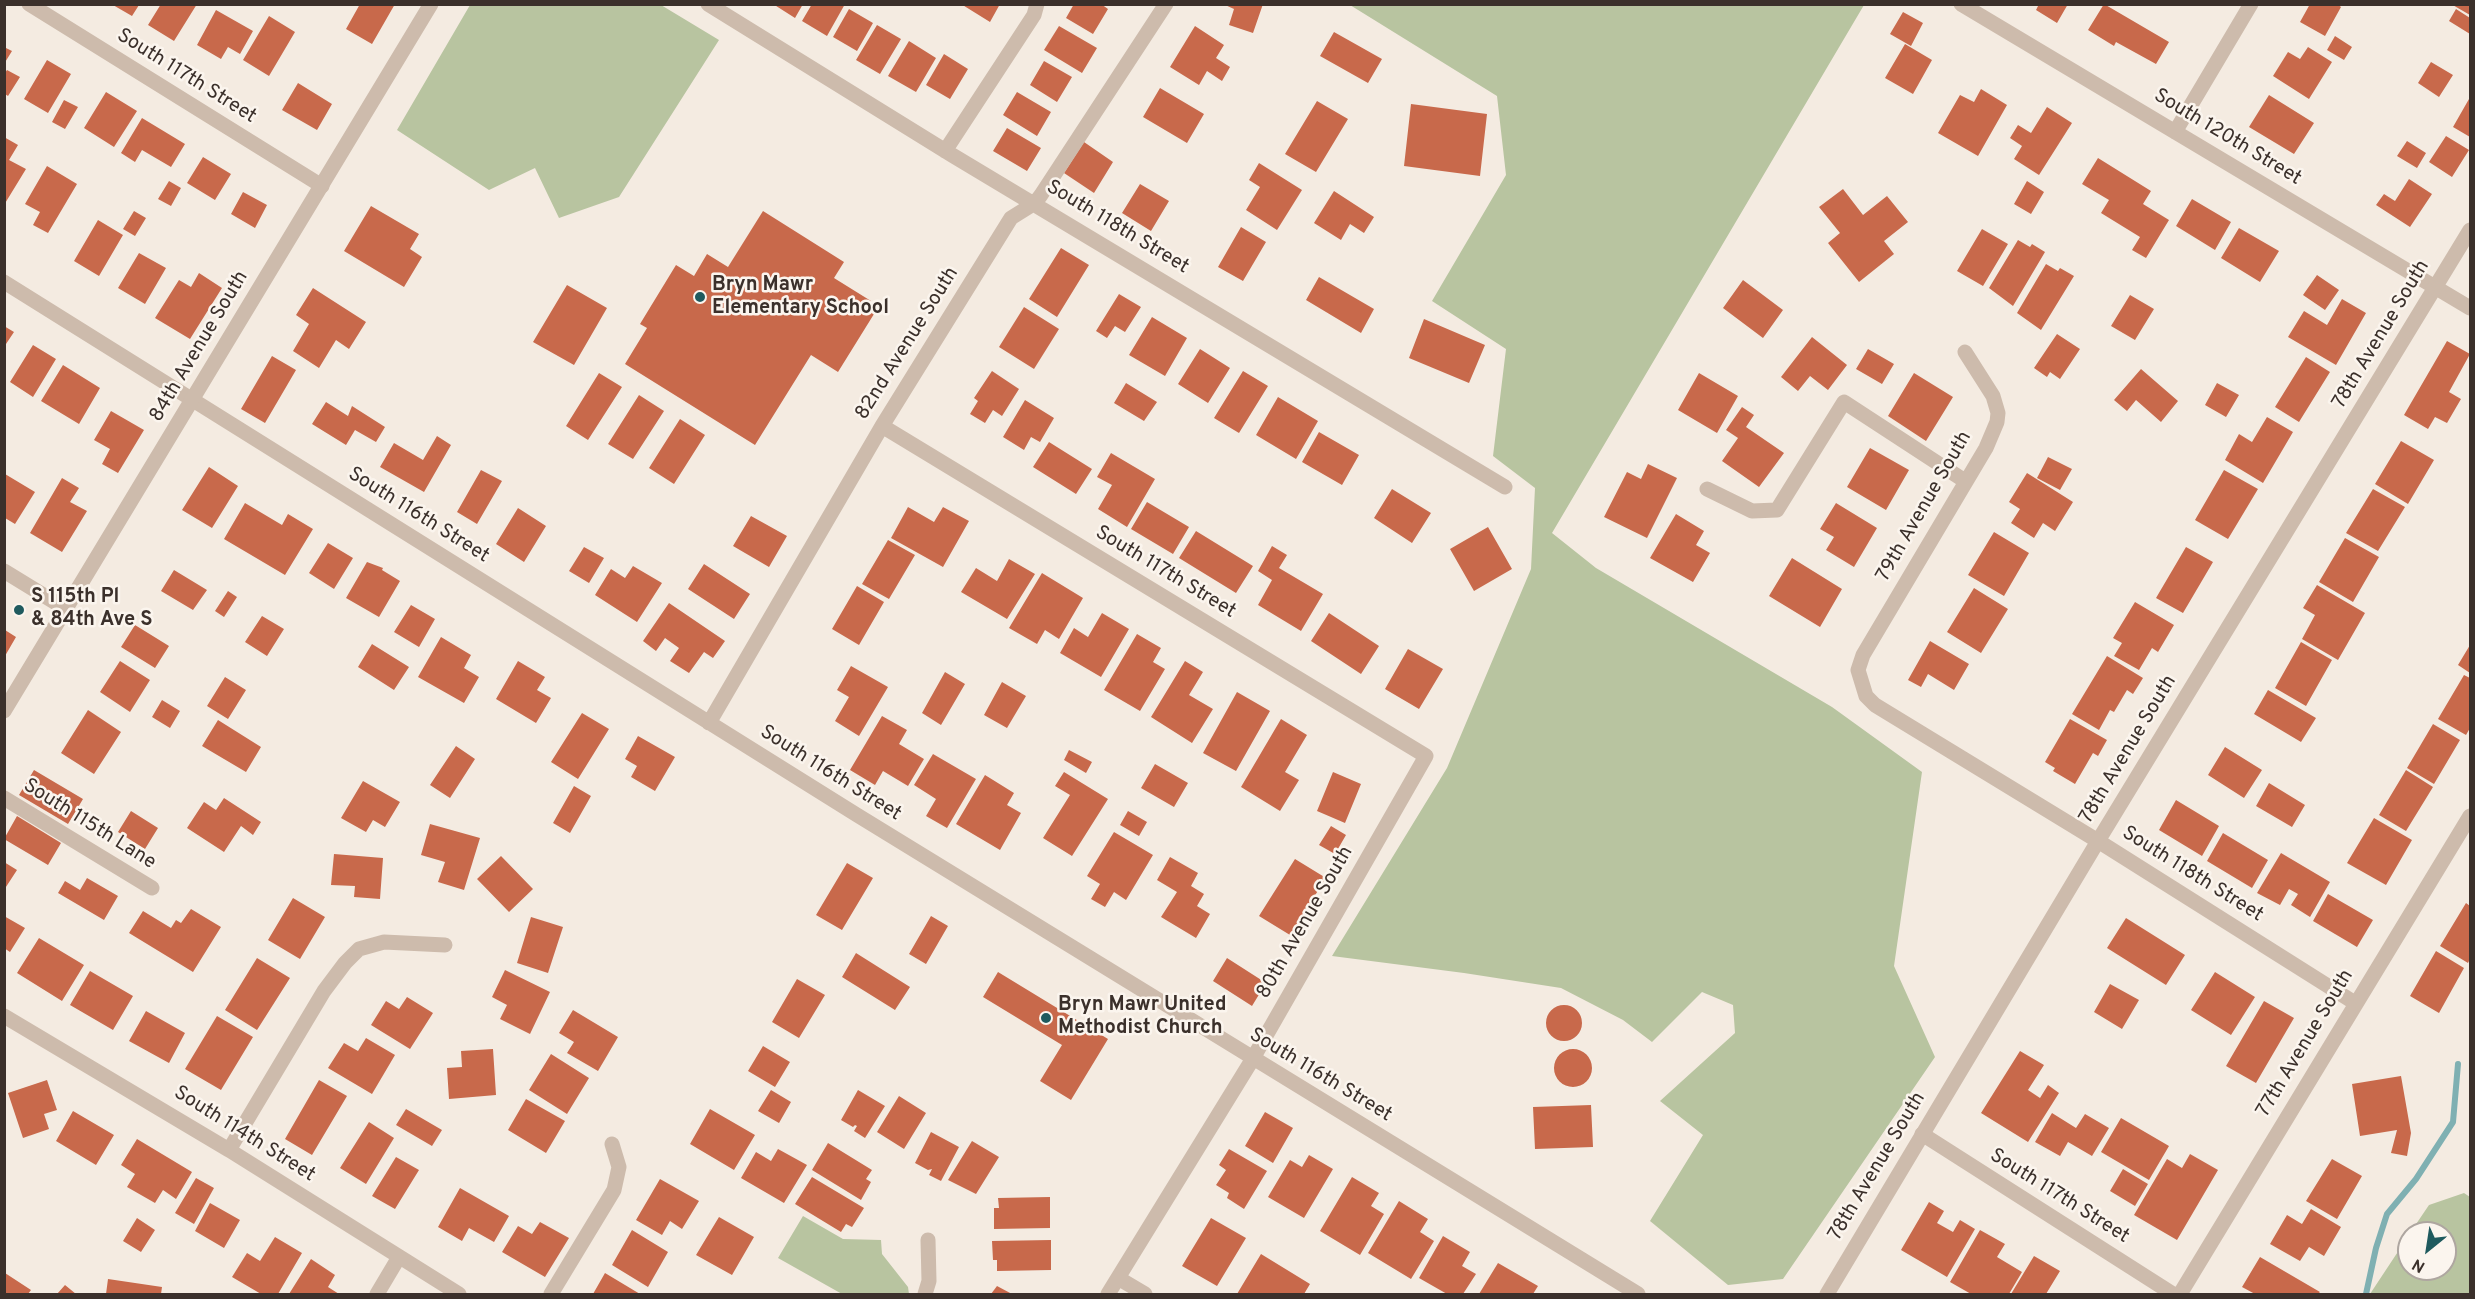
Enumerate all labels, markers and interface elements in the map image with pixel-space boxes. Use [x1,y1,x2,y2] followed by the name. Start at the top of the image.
[112,24,260,130] street label: South 117th Street
[2149,84,2305,192] street label: South 120th Street
[1041,176,1193,280] street label: South 118th Street
[2328,256,2436,414] street label: 78th Avenue South
[851,263,965,425] street label: 82nd Avenue South
[145,267,255,427] street label: 84th Avenue South
[712,274,889,321] place label: Bryn Mawr Elementary School
[693,290,707,304] marker: Bryn Mawr Elementary School
[1872,428,1978,586] street label: 79th Avenue South
[343,463,493,569] street label: South 116th Street
[1090,522,1240,624] street label: South 117th Street
[31,586,152,633] place label: S 115th Pl & 84th Ave S
[12,603,26,617] marker: S 115th Pl & 84th Ave S
[2075,671,2183,829] street label: 78th Avenue South
[755,721,905,827] street label: South 116th Street
[18,775,160,875] street label: South 115th Lane
[2117,822,2267,928] street label: South 118th Street
[1253,843,1359,1003] street label: 80th Avenue South
[2252,966,2360,1122] street label: 77th Avenue South
[1058,994,1227,1041] place label: Bryn Mawr United Methodist Church
[1039,1011,1053,1025] marker: Bryn Mawr United Methodist Church
[1244,1024,1396,1128] street label: South 116th Street
[169,1082,319,1188] street label: South 114th Street
[1824,1088,1932,1246] street label: 78th Avenue South
[1985,1144,2133,1250] street label: South 117th Street
[2397,1221,2457,1281] north arrow
[2409,1253,2429,1276] text: N

